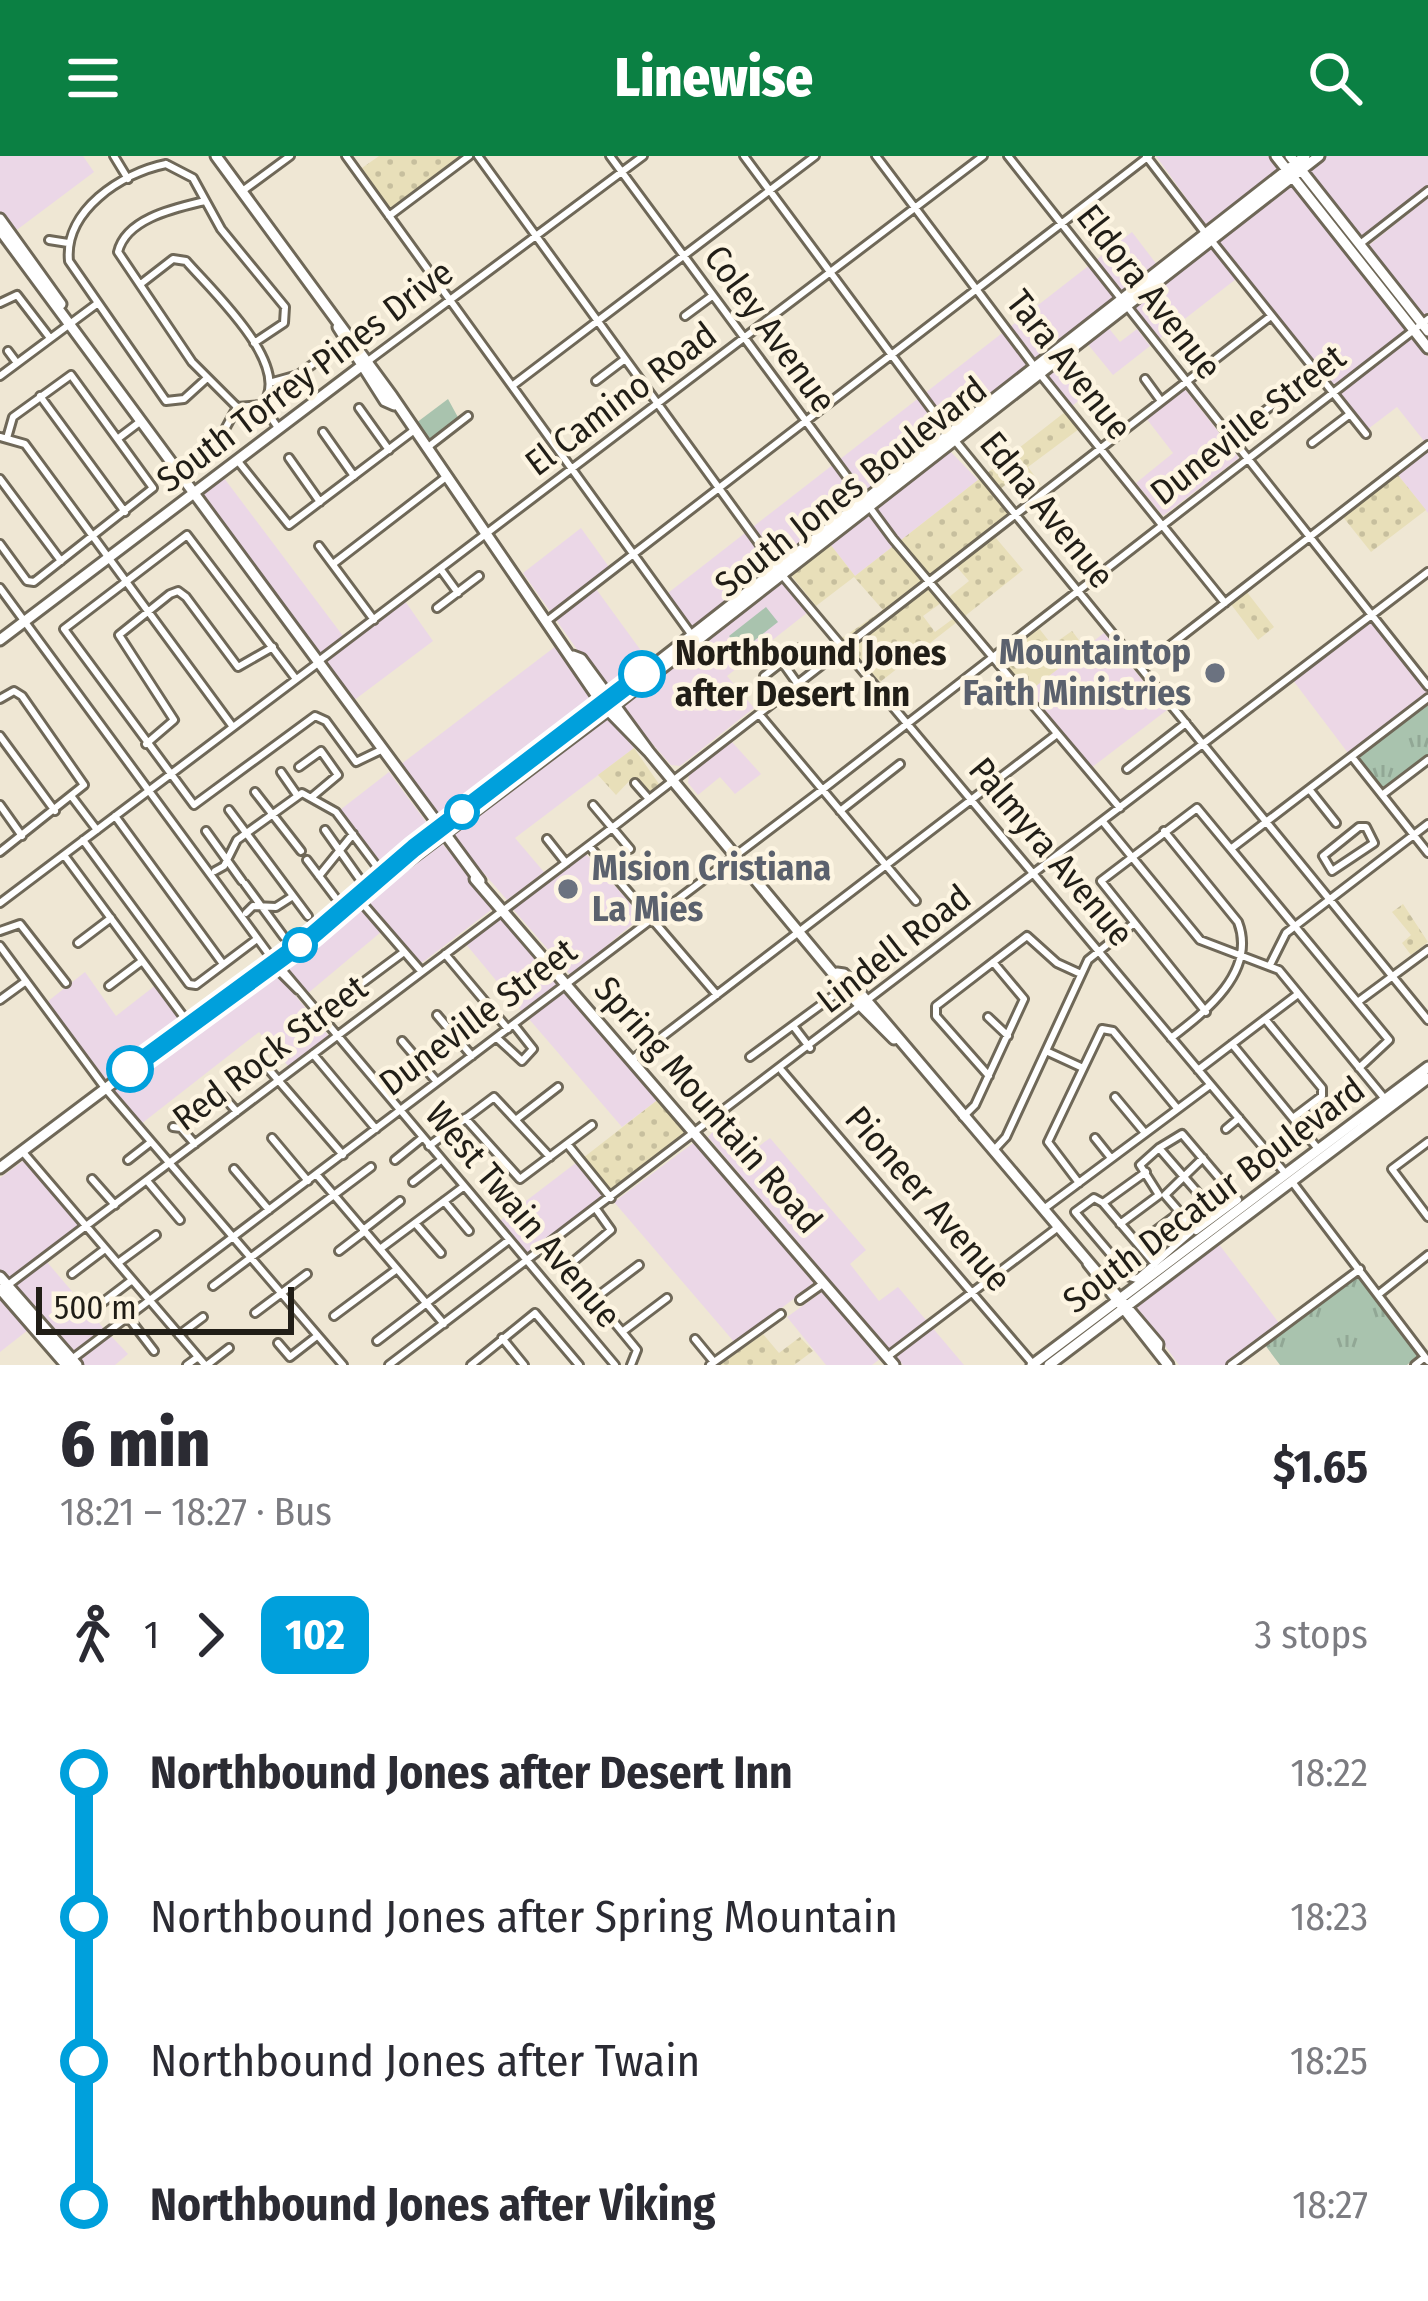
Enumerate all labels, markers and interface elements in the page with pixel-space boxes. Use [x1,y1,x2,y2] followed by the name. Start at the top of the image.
[60,45,126,111] icon: menu
[1302,45,1368,111] icon: search
[615,46,813,110] text: Linewise
[1067,196,1231,388] street label: Eldora Avenue
[695,237,845,421] street label: Coley Avenue
[148,250,462,502] street label: South Torrey Pines Drive
[997,281,1141,449] street label: Tara Avenue
[517,313,725,485] street label: El Camino Road
[1142,335,1354,515] street label: Duneville Street
[706,367,996,607] street label: South Jones Boulevard
[971,423,1123,597] street label: Edna Avenue
[963,630,1191,715] place label: Mountaintop Faith Ministries
[675,631,947,716] place label: Northbound Jones after Desert Inn
[620,652,664,696] marker: Northbound Jones after Desert Inn
[1202,660,1228,686] marker: Mountaintop Faith Ministries
[959,749,1143,955] street label: Palmyra Avenue
[446,796,478,828] unlabelled marker
[592,846,831,931] place label: Mision Cristiana La Mies
[808,875,980,1023] street label: Lindell Road
[555,876,581,902] marker: Mision Cristiana La Mies
[284,929,316,961] unlabelled marker
[371,929,585,1105] street label: Duneville Street
[164,966,376,1140] street label: Red Rock Street
[585,968,831,1242] street label: Spring Mountain Road
[108,1047,152,1091] unlabelled marker
[1055,1067,1373,1323] street label: South Decatur Boulevard
[416,1093,630,1337] street label: West Twain Avenue
[836,1098,1020,1300] street label: Pioneer Avenue
[36,1281,294,1334] scale bar
[54,1288,137,1328] text: 500 m
[60,1404,210,1483] text: 6 min
[1273,1440,1368,1494] text: $1.65
[60,1489,332,1535] text: 18:21 – 18:27 · Bus
[60,1602,126,1668] icon: walk
[177,1602,243,1668] icon: forward
[285,1610,345,1660] text: 102
[144,1612,159,1658] text: 1
[1255,1612,1368,1658] text: 3 stops
[150,1746,793,1800] text: Northbound Jones after Desert Inn
[1291,1750,1368,1796] text: 18:22
[150,1890,898,1944] text: Northbound Jones after Spring Mountain
[1290,1894,1368,1940] text: 18:23
[150,2034,700,2088] text: Northbound Jones after Twain
[1290,2038,1368,2084] text: 18:25
[150,2178,715,2232] text: Northbound Jones after Viking
[1292,2182,1368,2228] text: 18:27

